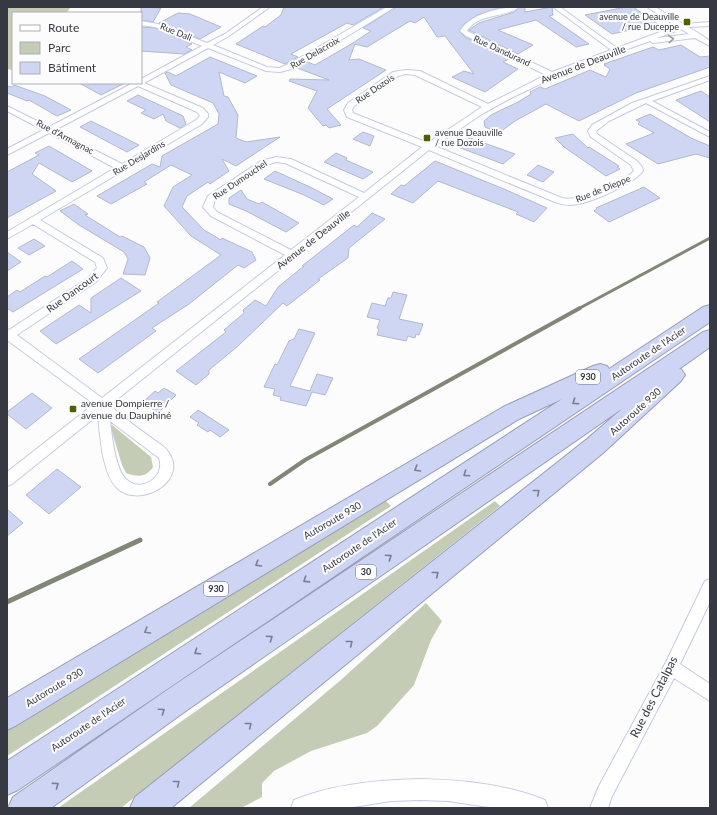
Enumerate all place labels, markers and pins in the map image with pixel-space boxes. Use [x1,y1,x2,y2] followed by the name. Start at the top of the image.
[599,11,679,32] place label: avenue de Deauville / rue Duceppe
[682,17,692,27] marker: avenue de Deauville / rue Duceppe
[435,127,503,148] place label: avenue Deauville / rue Dozois
[422,133,432,143] marker: avenue Deauville / rue Dozois
[81,397,171,421] place label: avenue Dompierre / avenue du Dauphiné
[68,404,78,414] marker: avenue Dompierre / avenue du Dauphiné

